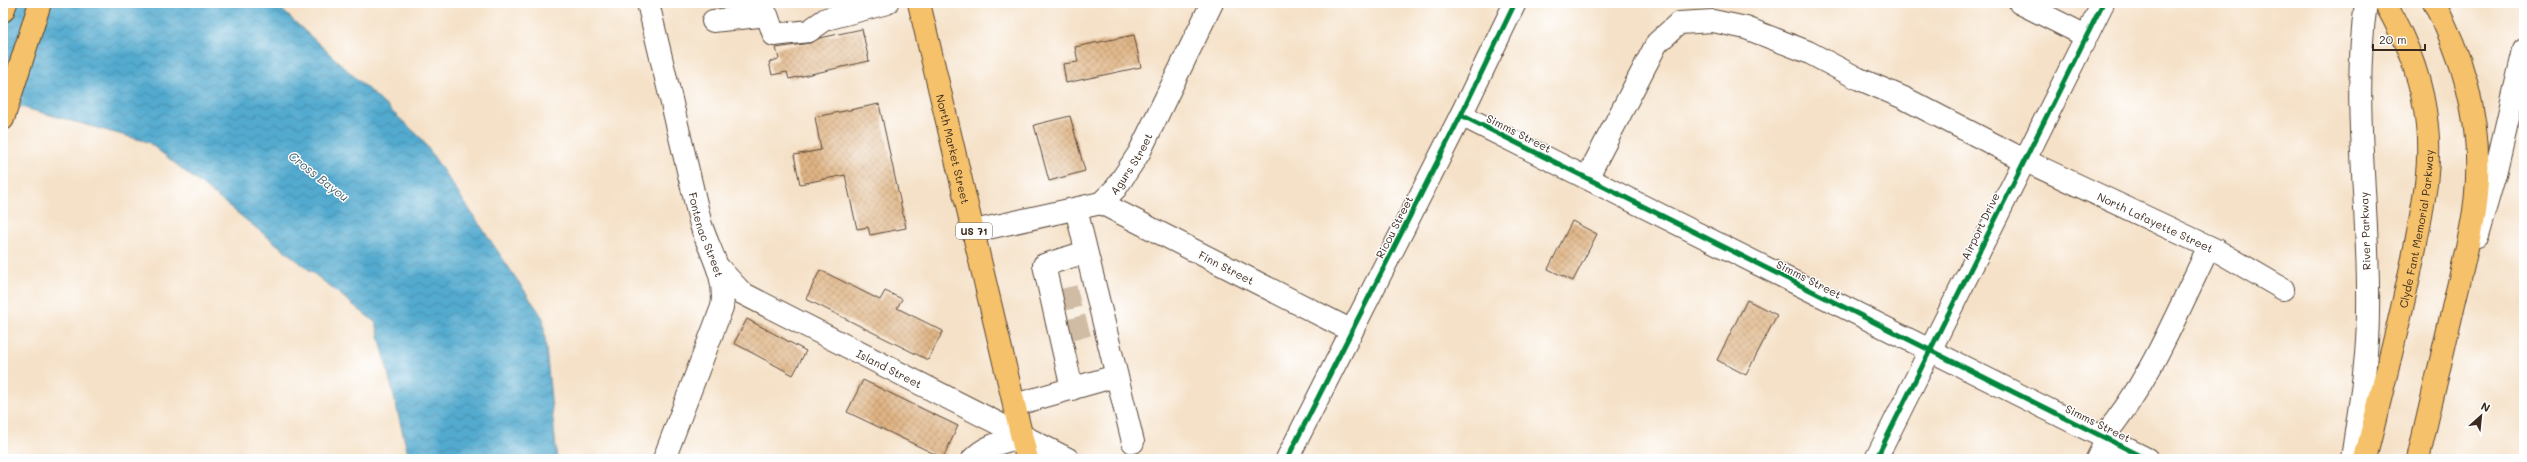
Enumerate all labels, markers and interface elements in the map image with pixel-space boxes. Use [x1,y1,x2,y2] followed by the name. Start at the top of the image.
[2373,26,2425,52] scale bar
[2379,31,2407,47] text: 20 m
[933,93,974,205] street label: North Market Street
[1484,110,1554,156] street label: Simms Street
[1106,130,1155,198] street label: Agurs Street
[286,148,352,204] water label: Cross Bayou
[2395,149,2436,309] street label: Clyde Fant Memorial Parkway
[2095,188,2216,255] street label: North Lafayette Street
[1957,190,2003,262] street label: Airport Drive
[686,191,728,279] street label: Fontenac Street
[2356,191,2374,270] street label: River Parkway
[1372,193,1416,261] street label: Ricou Street
[956,223,992,239] road number: US 71
[1196,247,1257,288] street label: Finn Street
[1774,256,1844,302] street label: Simms Street
[854,345,925,391] street label: Island Street
[2461,396,2501,436] north arrow
[2479,398,2493,415] text: N
[2063,401,2133,445] street label: Simms Street

